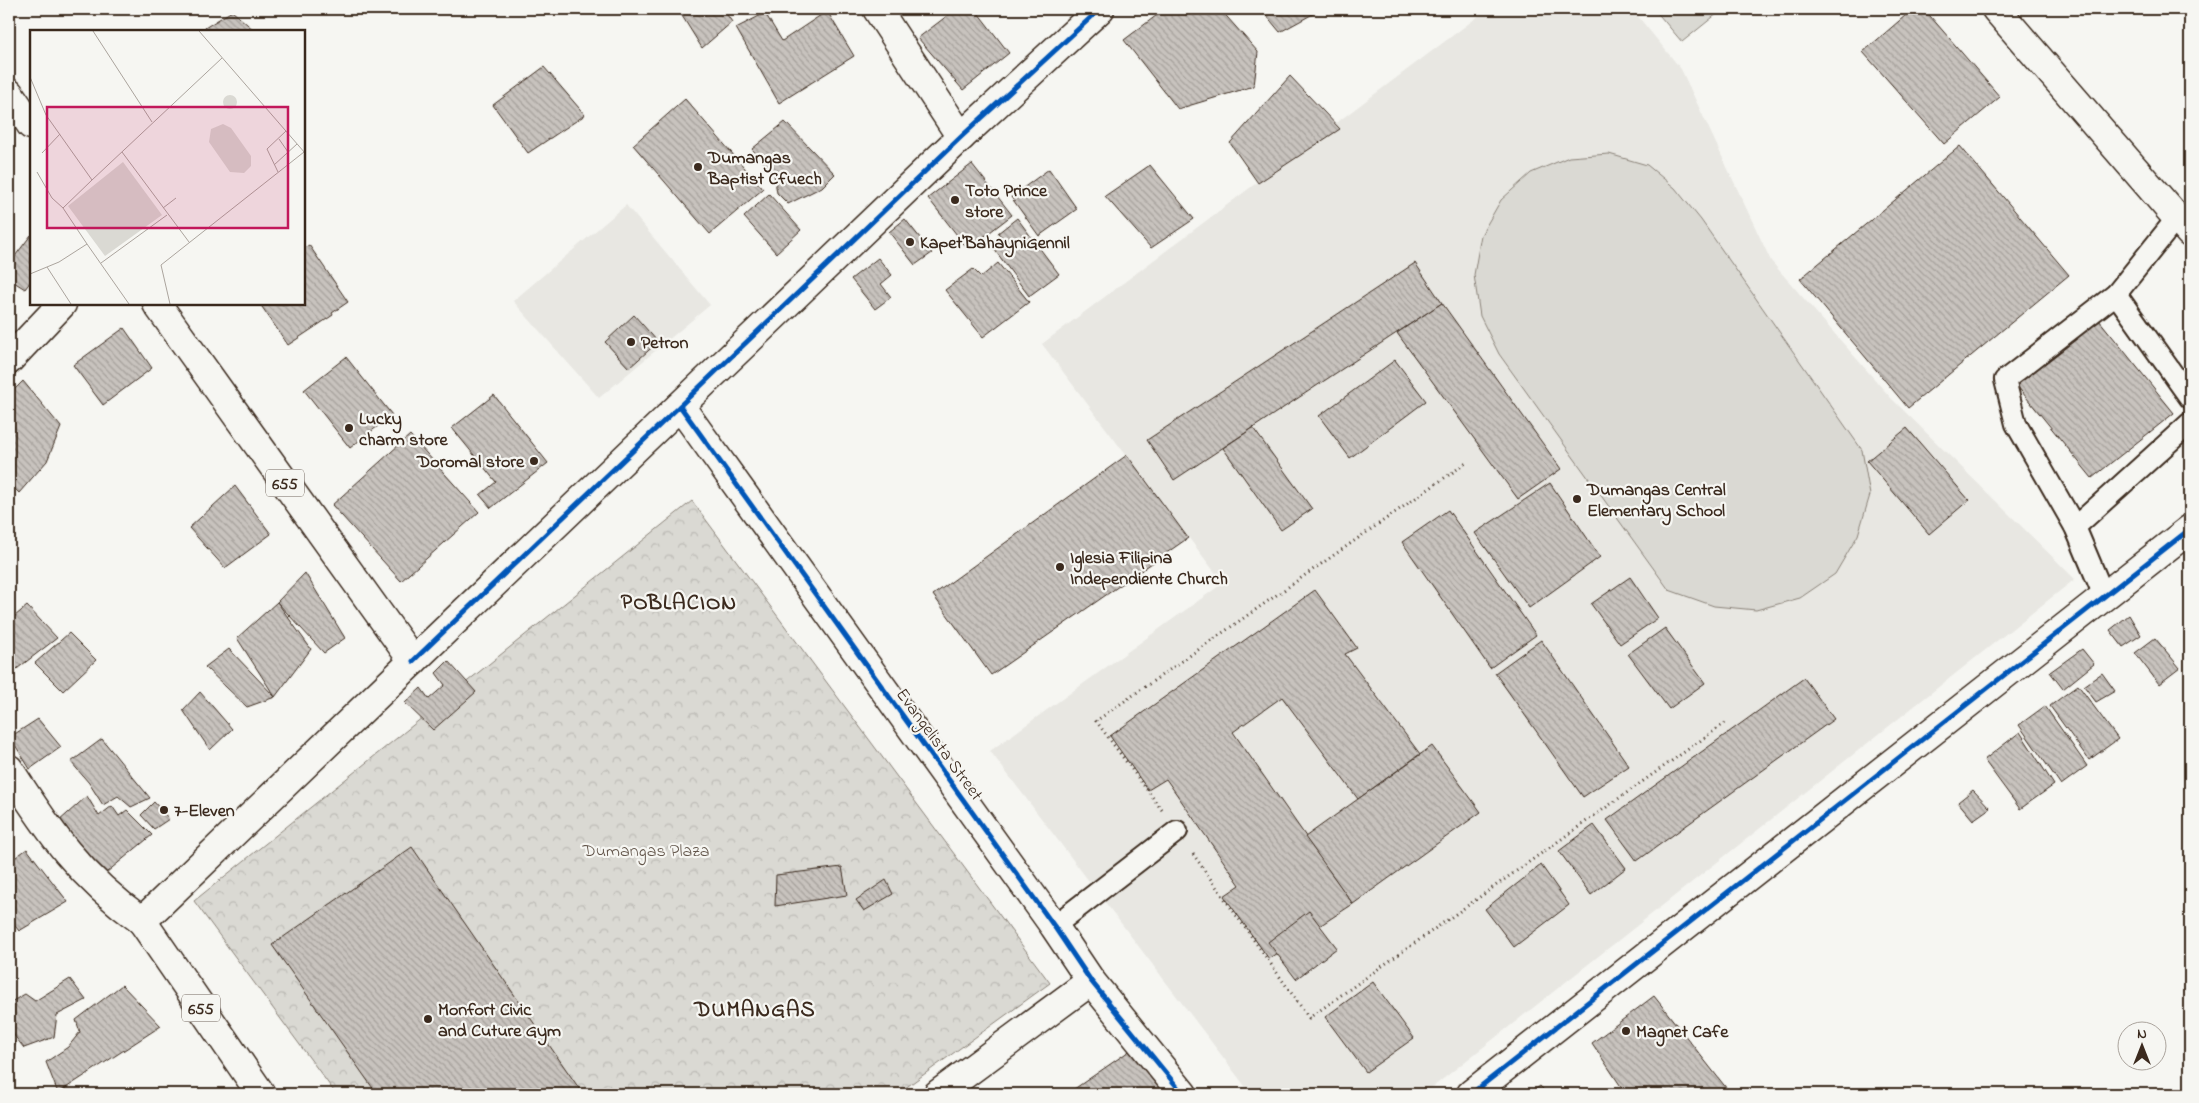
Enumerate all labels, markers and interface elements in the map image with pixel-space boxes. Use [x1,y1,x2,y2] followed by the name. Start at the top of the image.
[30,30,305,305] inset map
[707,146,822,193] place label: Dumangas Baptist Cfuech
[692,161,704,173] marker: Dumangas Baptist Cfuech
[965,179,1048,226] place label: Toto Prince store
[949,194,961,206] marker: Toto Prince store
[920,231,1070,258] place label: Kapet'BahayniGennil
[904,236,916,248] marker: Kapet'BahayniGennil
[641,331,688,357] place label: Petron
[625,336,637,348] marker: Petron
[359,407,448,454] place label: Lucky charm store
[343,422,355,434] marker: Lucky charm store
[416,450,525,476] place label: Doromal store
[528,455,540,467] marker: Doromal store
[266,469,304,496] road number: 655
[1586,478,1726,526] place label: Dumangas Central Elementary School
[1571,493,1583,505] marker: Dumangas Central Elementary School
[1070,546,1228,593] place label: Iglesia Filipina Independiente Church
[1054,561,1066,573] marker: Iglesia Filipina Independiente Church
[621,588,737,620] district label: POBLACION
[888,683,988,807] street label: Evangelista Street
[174,799,235,825] place label: 7-Eleven
[158,804,170,816] marker: 7-Eleven
[582,839,709,866] park label: Dumangas Plaza
[182,994,220,1021] road number: 655
[693,995,816,1027] district label: DUMANGAS
[438,998,561,1046] place label: Monfort Civic and Cuture Gym
[422,1013,434,1025] marker: Monfort Civic and Cuture Gym
[1636,1020,1729,1047] place label: Magnet Cafe
[2116,1020,2166,1070] north arrow
[2137,1024,2147,1045] text: N
[1620,1025,1632,1037] marker: Magnet Cafe

